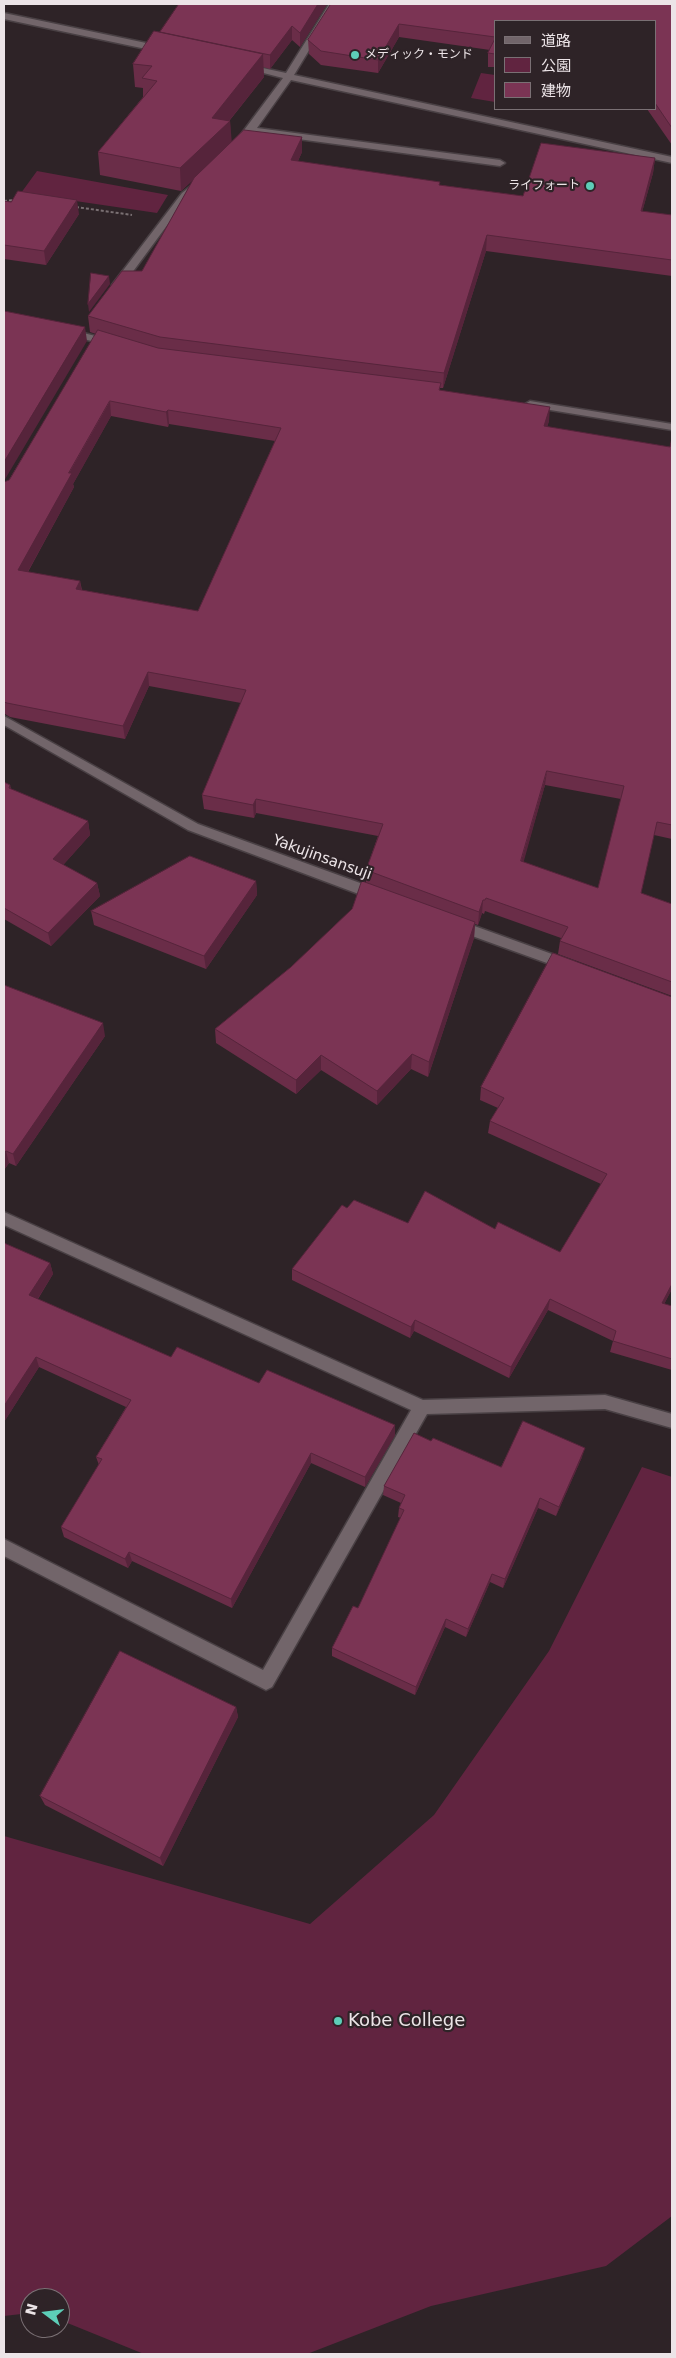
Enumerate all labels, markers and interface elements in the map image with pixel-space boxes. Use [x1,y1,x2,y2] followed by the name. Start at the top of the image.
[493,20,656,110] legend
[541,32,571,50] text: 道路
[365,48,473,62] place label: メディック・モンド
[349,49,361,61] marker: メディック・モンド
[541,57,571,75] text: 公園
[541,82,571,100] text: 建物
[508,179,580,193] place label: ライフォート
[584,180,596,192] marker: ライフォート
[270,832,374,884] street label: Yakujinsansuji
[348,2010,465,2032] place label: Kobe College
[332,2015,344,2027] marker: Kobe College
[20,2288,70,2338] north arrow
[22,2302,41,2317] text: N

